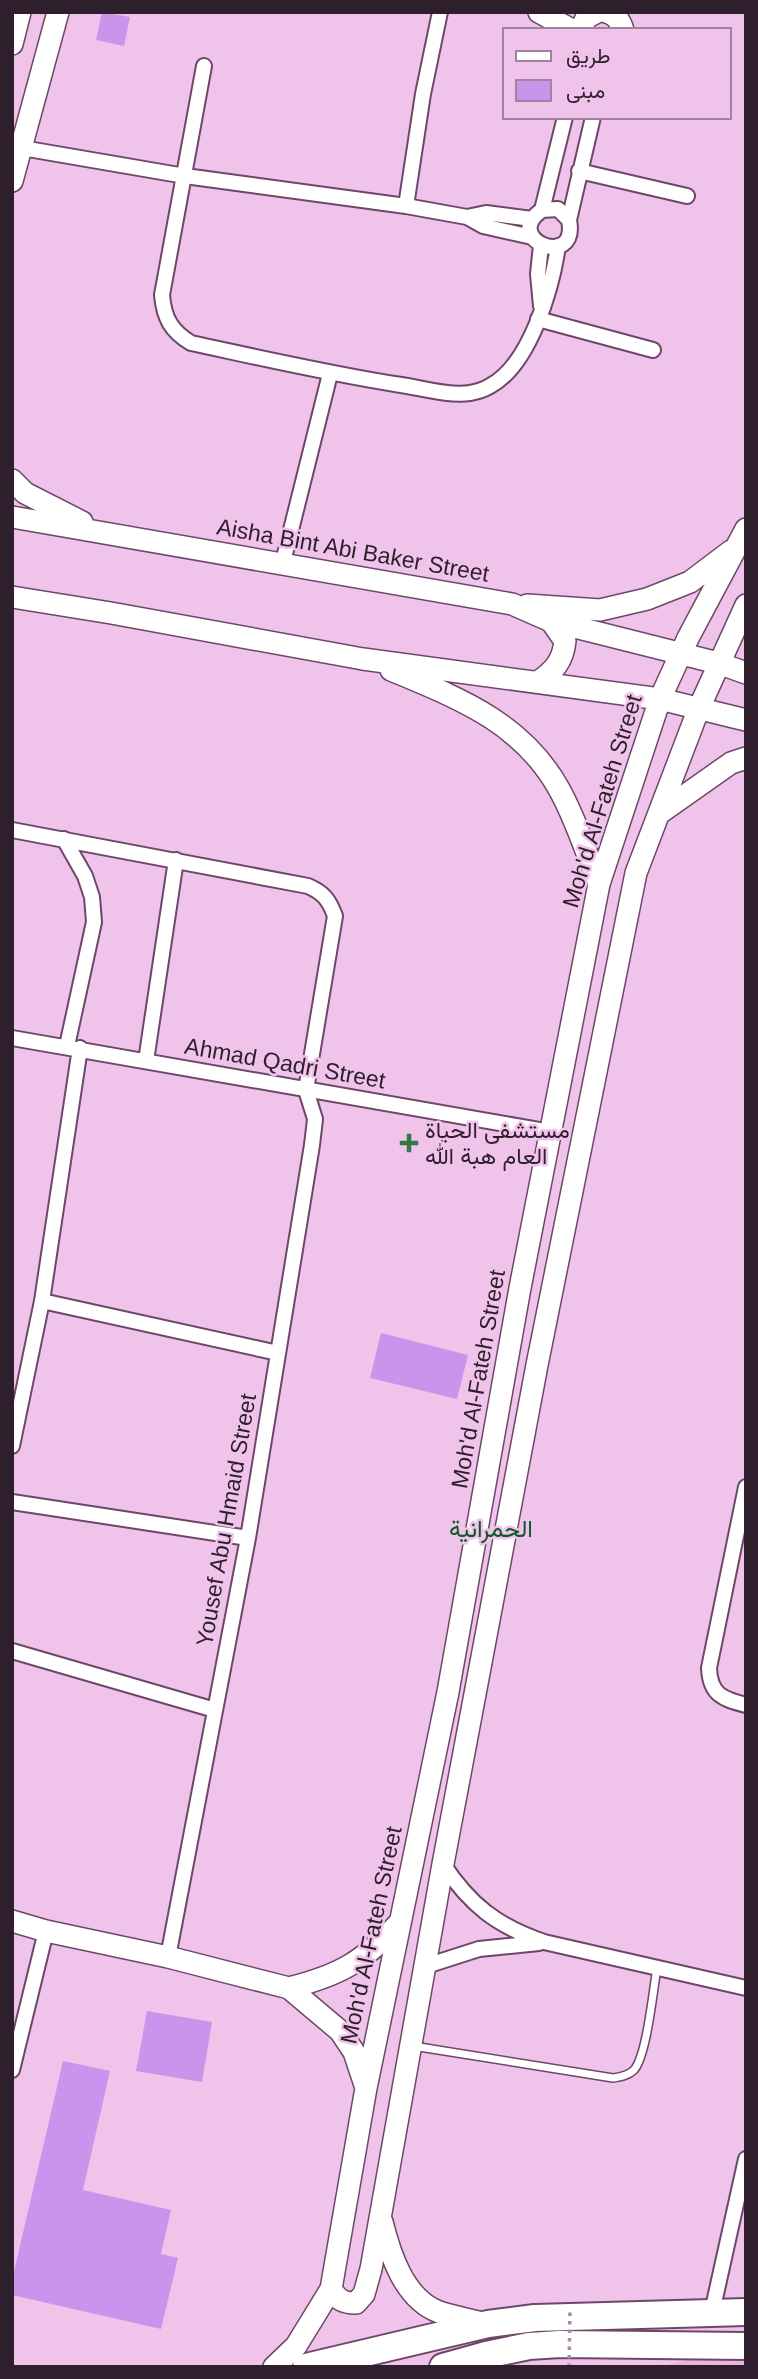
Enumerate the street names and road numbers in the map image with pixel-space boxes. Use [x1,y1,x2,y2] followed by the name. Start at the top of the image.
[215,513,492,587] street label: Aisha Bint Abi Baker Street
[557,691,647,911] street label: Moh'd Al-Fateh Street
[183,1033,388,1094] street label: Ahmad Qadri Street
[446,1267,510,1490] street label: Moh'd Al-Fateh Street
[191,1391,261,1648] street label: Yousef Abu Hmaid Street
[335,1823,407,2046] street label: Moh'd Al-Fateh Street

